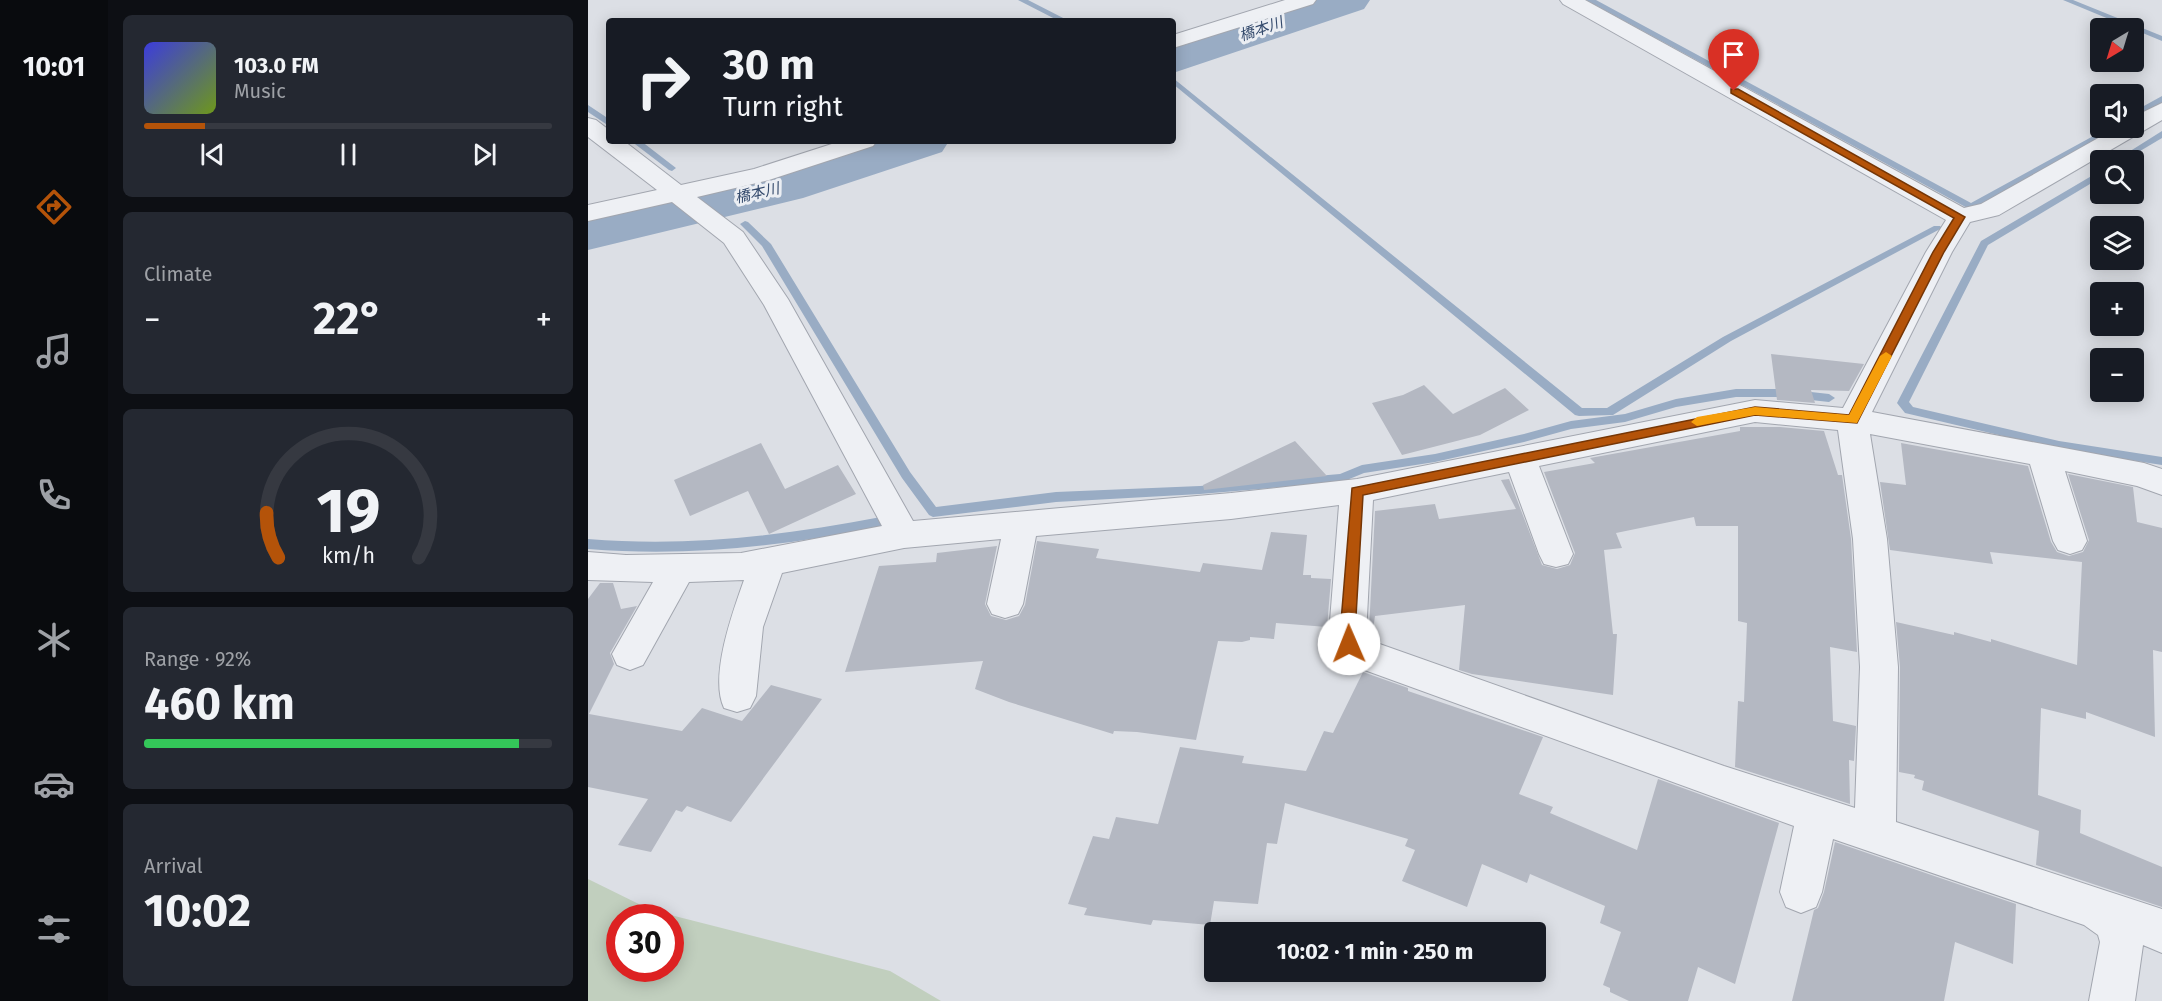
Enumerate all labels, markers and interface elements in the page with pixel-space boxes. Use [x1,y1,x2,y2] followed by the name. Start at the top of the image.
[1237,13,1287,45] water label: 橋本川
[2090,18,2144,72] north arrow
[2090,18,2144,402] map controls
[1708,29,1759,91] pin
[1717,38,1750,71] icon: arrive
[723,40,815,90] text: 30 m
[624,42,702,120] icon: right
[23,51,85,83] text: 10:01
[234,52,319,79] text: 103.0 FM
[234,79,286,103] text: Music
[2090,84,2144,138] button: sound
[723,91,843,123] text: Turn right
[196,138,229,171] icon: previous
[332,138,365,171] icon: pause
[468,138,501,171] icon: next
[2090,150,2144,204] button: search
[733,179,783,207] water label: 橋本川
[33,186,75,228] icon: directions
[2090,216,2144,270] button: layers
[144,262,212,286] text: Climate
[2090,282,2144,336] button: +
[313,292,383,346] text: 22°
[144,300,161,340] text: −
[536,300,552,340] text: +
[33,330,75,372] icon: music
[2090,348,2144,402] button: −
[33,474,75,516] icon: phone
[316,474,380,549] text: 19
[321,543,375,569] text: km/h
[1317,612,1381,676] position arrow
[33,619,75,661] icon: climate
[144,647,251,671] text: Range · 92%
[144,677,295,731] text: 460 km
[33,763,75,805] icon: car
[144,854,203,878] text: Arrival
[144,884,251,938] text: 10:02
[606,904,684,982] speed limit sign: 30
[33,908,75,950] icon: filters
[1277,938,1473,965] text: 10:02 · 1 min · 250 m

